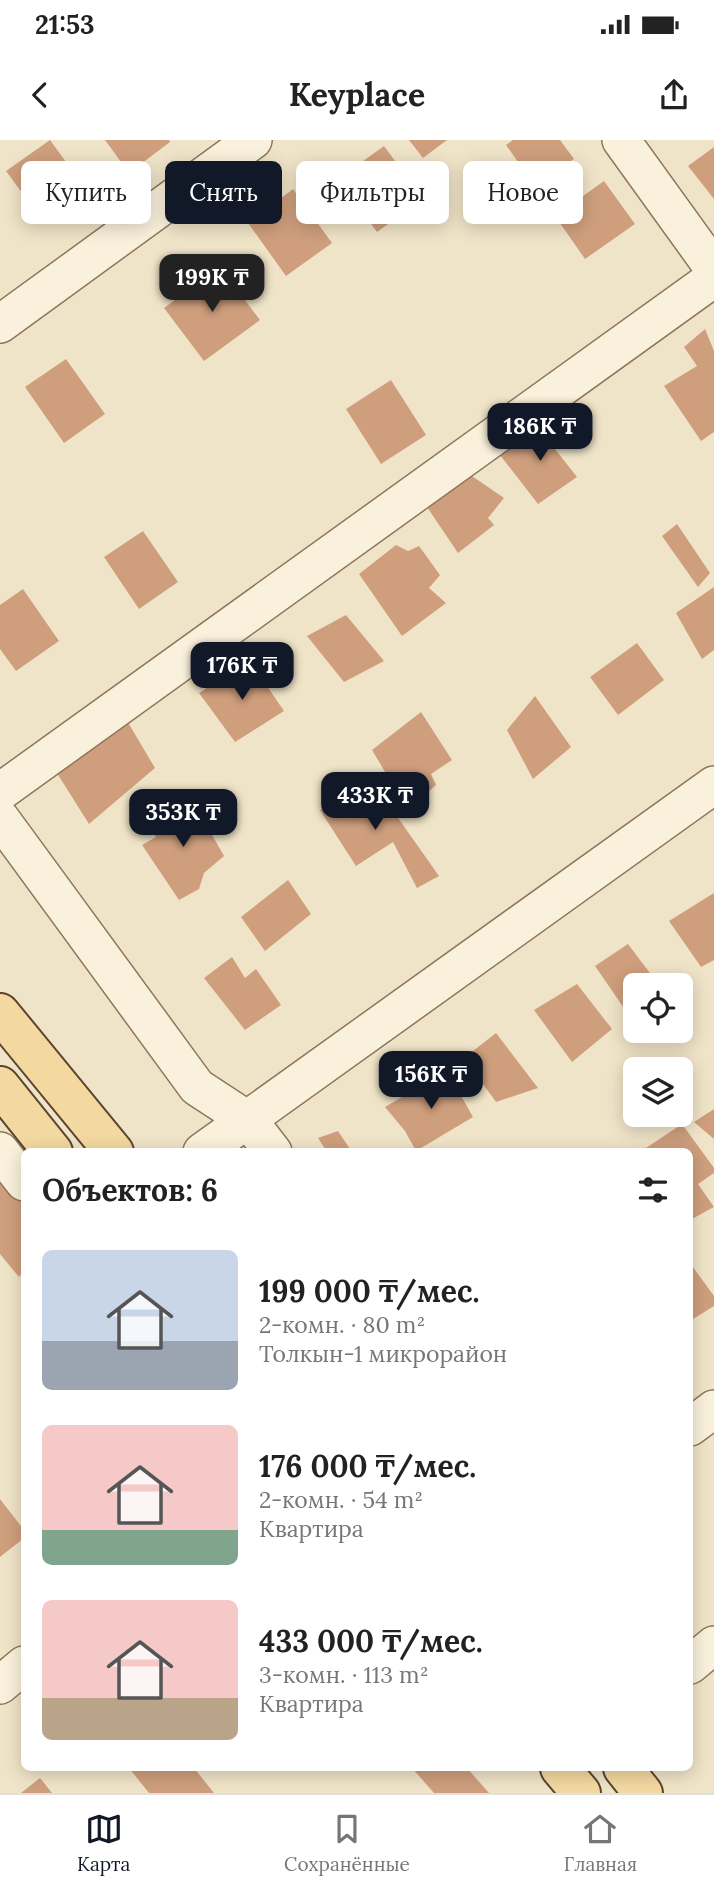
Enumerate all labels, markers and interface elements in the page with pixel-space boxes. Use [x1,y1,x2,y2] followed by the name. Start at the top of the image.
[35,8,95,41] text: 21:53
[289,74,425,115] text: Keyplace
[21,76,59,114] icon: back
[655,76,693,114] icon: share
[21,161,151,224] chip: Купить
[165,161,282,224] chip: Снять
[296,161,449,224] chip: Фильтры
[463,161,583,224] chip: Новое
[155,254,269,314] pin: 199K ₸
[175,262,249,291] text: 199K ₸
[483,404,597,463] pin: 186K ₸
[503,411,577,440] text: 186K ₸
[185,643,299,702] pin: 176K ₸
[207,650,277,679] text: 176K ₸
[318,772,432,832] pin: 433K ₸
[337,780,413,809] text: 433K ₸
[126,790,240,849] pin: 353K ₸
[145,797,221,826] text: 353K ₸
[623,973,693,1127] map controls
[623,973,693,1043] button: locate
[374,1052,488,1111] pin: 156K ₸
[623,1057,693,1127] button: layers
[395,1059,467,1088] text: 156K ₸
[42,1171,218,1209] text: Объектов: 6
[634,1171,672,1209] icon: filters
[259,1272,480,1310] text: 199 000 ₸/мес.
[98,1278,182,1362] icon: home
[259,1310,425,1339] text: 2-комн. · 80 m²
[259,1339,507,1368] text: Толкын-1 микрорайон
[259,1447,476,1485] text: 176 000 ₸/мес.
[98,1453,182,1537] icon: home
[259,1485,423,1514] text: 2-комн. · 54 m²
[259,1514,364,1543] text: Квартира
[259,1622,483,1660] text: 433 000 ₸/мес.
[98,1628,182,1712] icon: home
[259,1660,429,1689] text: 3-комн. · 113 m²
[259,1689,364,1718] text: Квартира
[77,1810,130,1876] tab: Карта
[284,1810,410,1876] tab: Сохранённые
[564,1810,637,1876] tab: Главная

